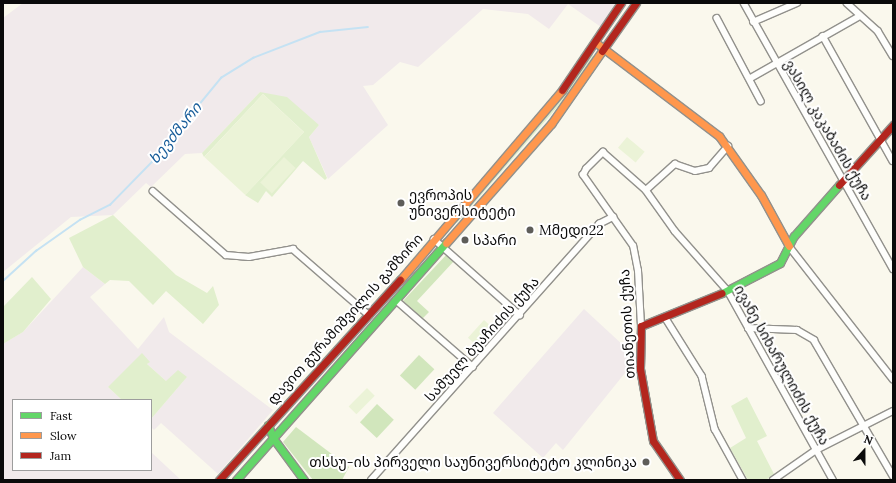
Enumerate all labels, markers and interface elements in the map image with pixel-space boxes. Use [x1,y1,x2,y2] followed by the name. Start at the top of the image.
[781,57,875,203] street label: ვასილ კაკაბაძის ქუჩა
[145,99,205,167] water label: ხევძმარი
[409,187,516,220] place label: ევროპის უნივერსიტეტი
[396,198,406,208] marker: ევროპის უნივერსიტეტი
[539,222,604,238] place label: Mმედი22
[524,224,536,236] marker: Mმედი22
[264,230,426,408] street label: დავით გურამიშვილის გამზირი
[473,232,516,248] place label: სპარი
[460,235,470,245] marker: სპარი
[616,269,638,379] street label: თიანეთის ქუჩა
[421,273,543,405] street label: სამუელ ბუაჩიძის ქუჩა
[731,282,833,448] street label: ივანე სიხარულიძის ქუჩა
[12,399,152,471] legend
[50,408,73,423] text: Fast
[50,428,77,443] text: Slow
[844,431,884,471] north arrow
[862,432,875,448] text: N
[50,448,71,463] text: Jam
[309,454,637,470] place label: თსსუ-ის პირველი საუნივერსიტეტო კლინიკა
[640,456,652,468] marker: თსსუ-ის პირველი საუნივერსიტეტო კლინიკა

